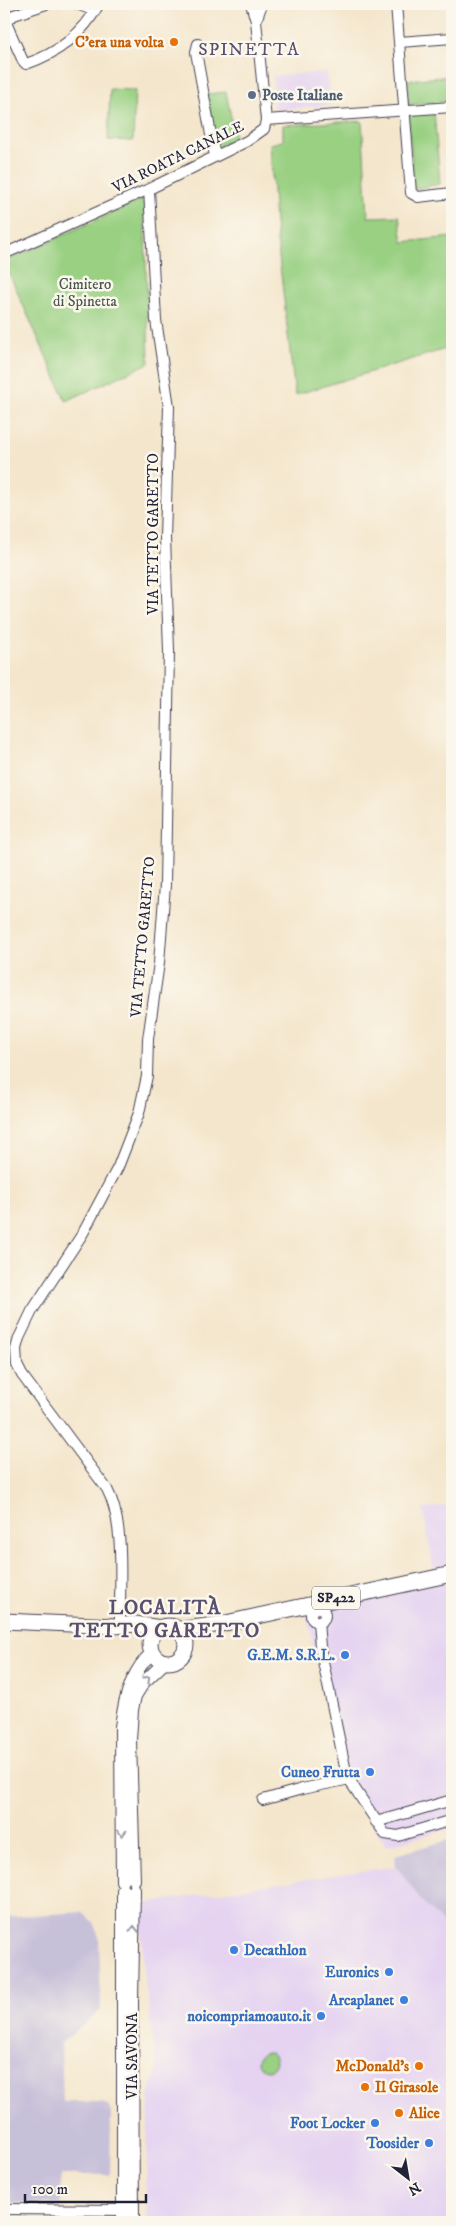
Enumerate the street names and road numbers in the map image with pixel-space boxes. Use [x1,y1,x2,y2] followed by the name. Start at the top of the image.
[108,117,247,198] street label: VIA ROATA CANALE
[144,453,163,616] street label: VIA TETTO GARETTO
[126,856,160,1019] street label: VIA TETTO GARETTO
[312,1586,360,1610] road number: SP422
[123,2012,142,2100] street label: VIA SAVONA

